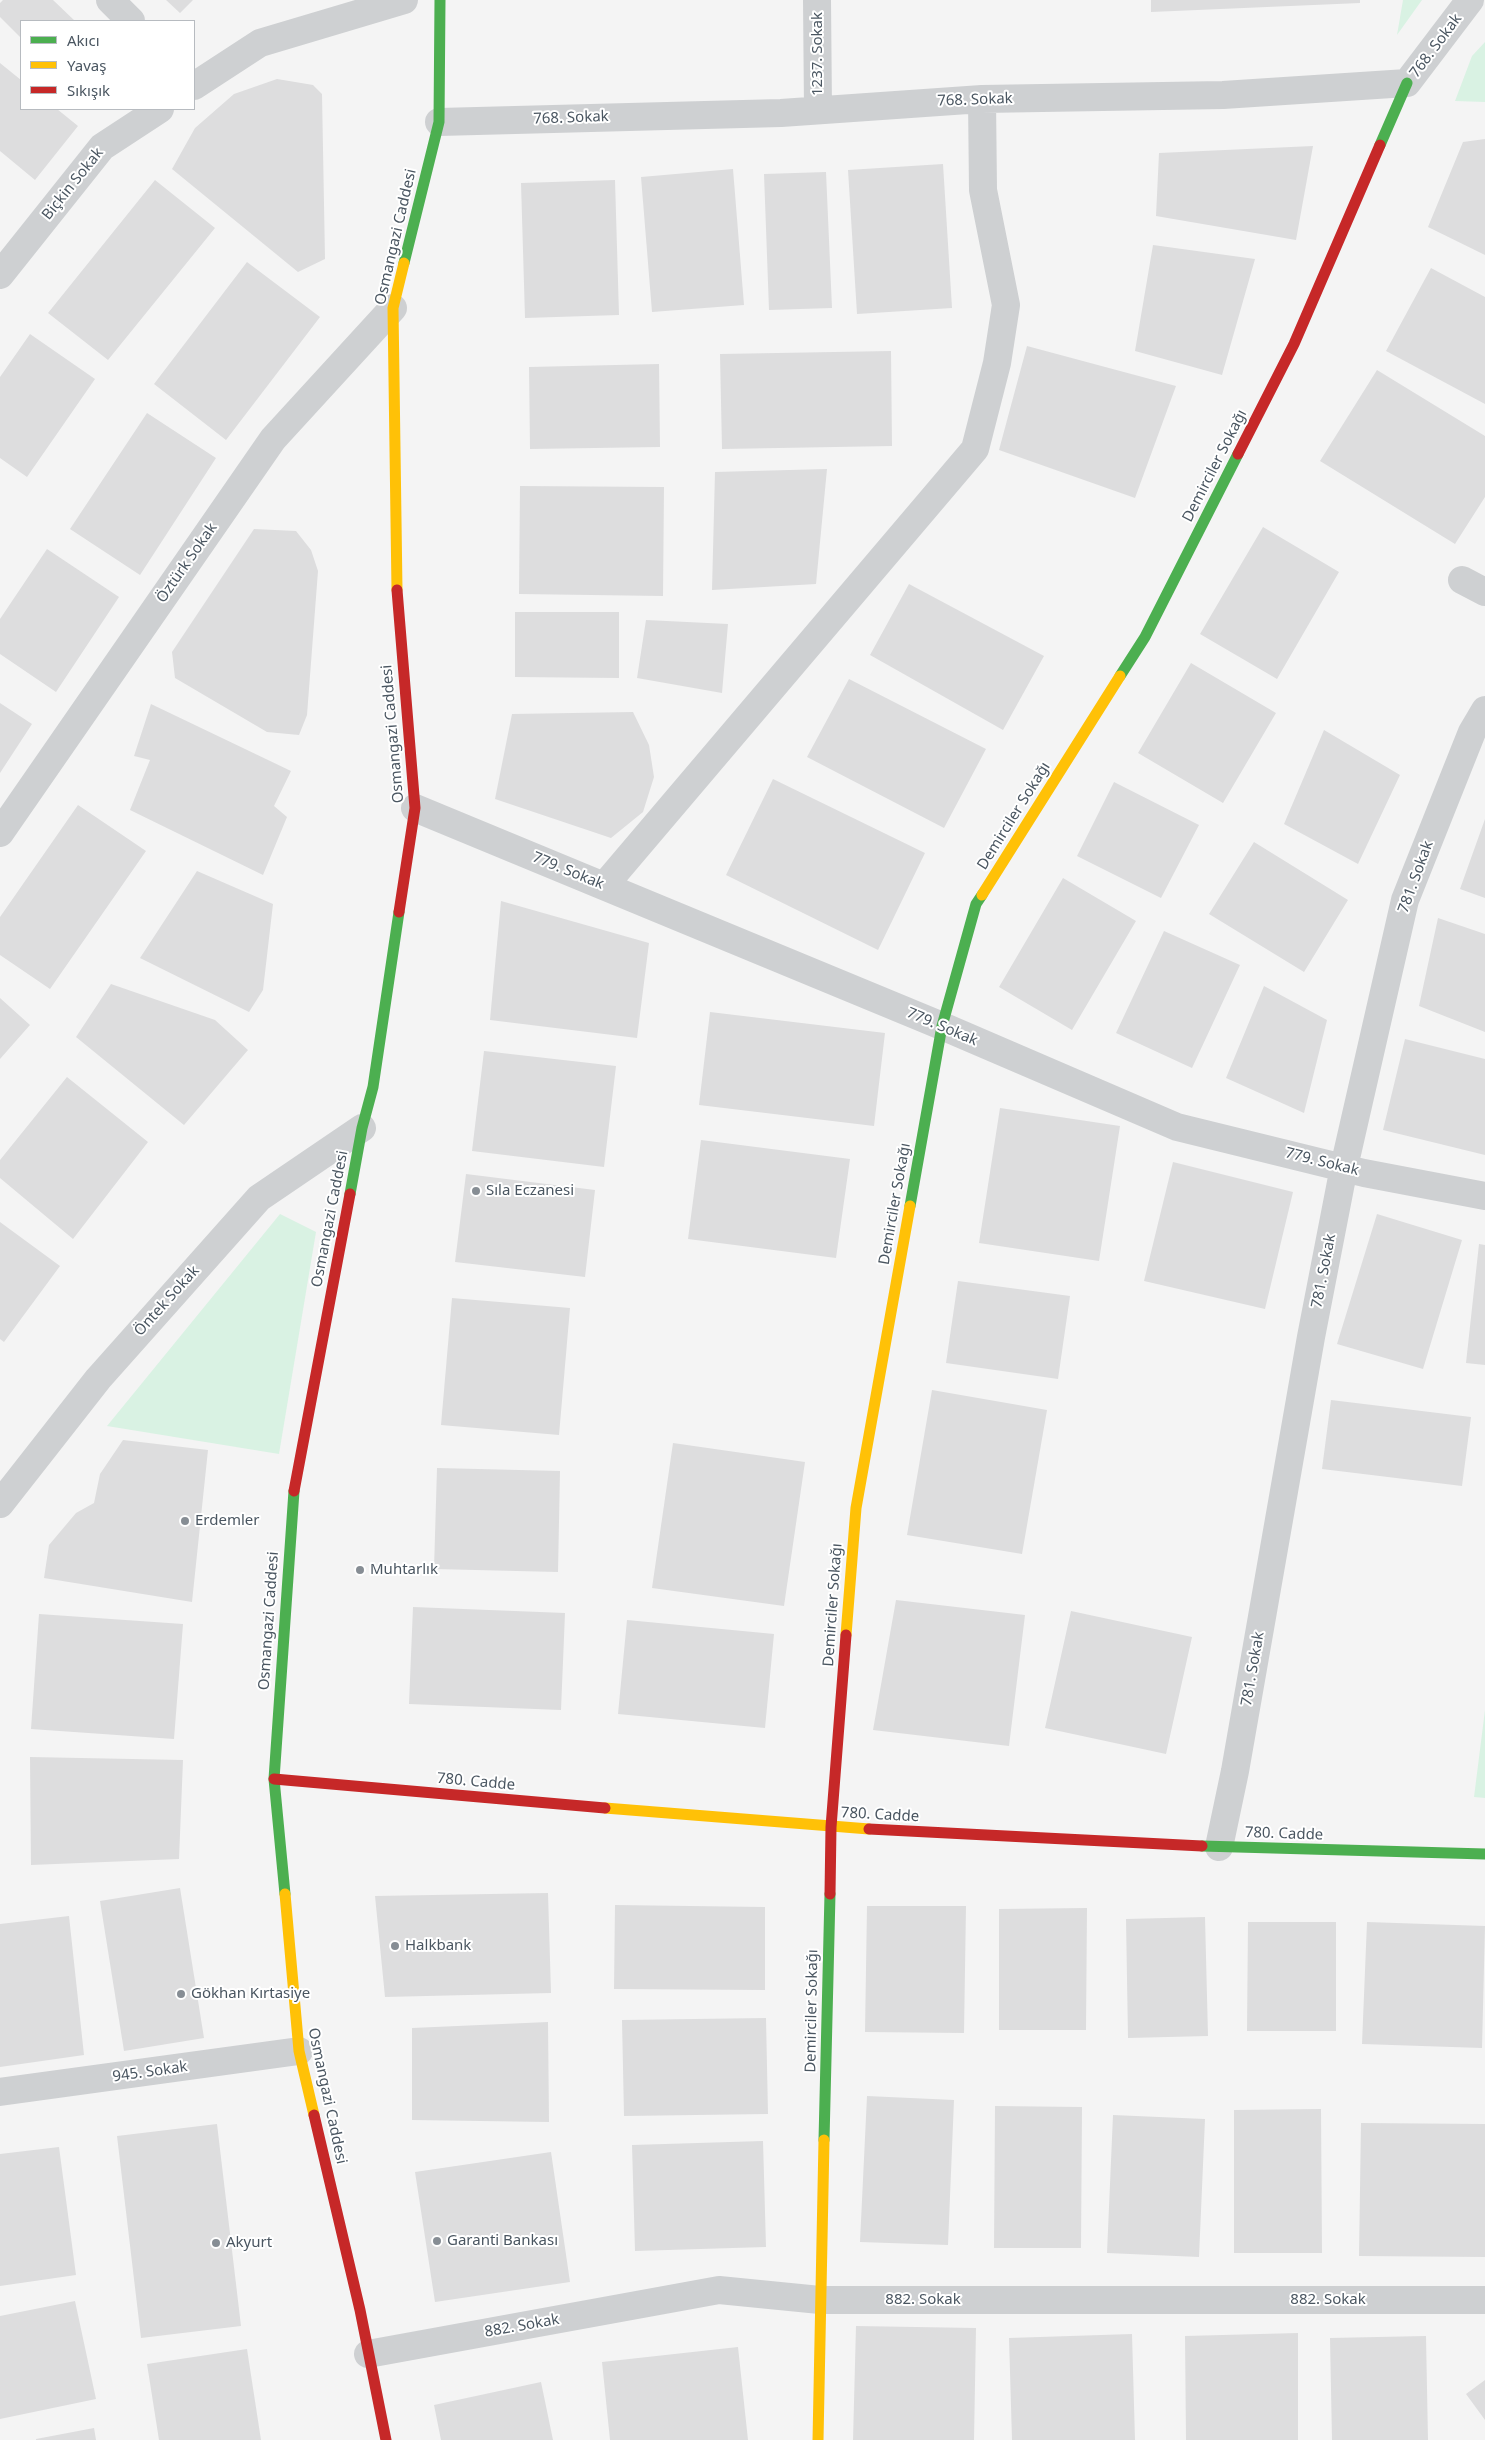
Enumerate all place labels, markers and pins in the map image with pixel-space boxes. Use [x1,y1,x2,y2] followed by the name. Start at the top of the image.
[486,1182,574,1200] place label: Sıla Eczanesi
[470,1185,482,1197] marker: Sıla Eczanesi
[195,1512,259,1530] place label: Erdemler
[179,1515,191,1527] marker: Erdemler
[370,1561,438,1579] place label: Muhtarlık
[354,1564,366,1576] marker: Muhtarlık
[405,1937,471,1955] place label: Halkbank
[389,1940,401,1952] marker: Halkbank
[191,1985,310,2003] place label: Gökhan Kırtasiye
[175,1988,187,2000] marker: Gökhan Kırtasiye
[447,2232,558,2250] place label: Garanti Bankası
[226,2234,272,2252] place label: Akyurt
[431,2235,443,2247] marker: Garanti Bankası
[210,2237,222,2249] marker: Akyurt

